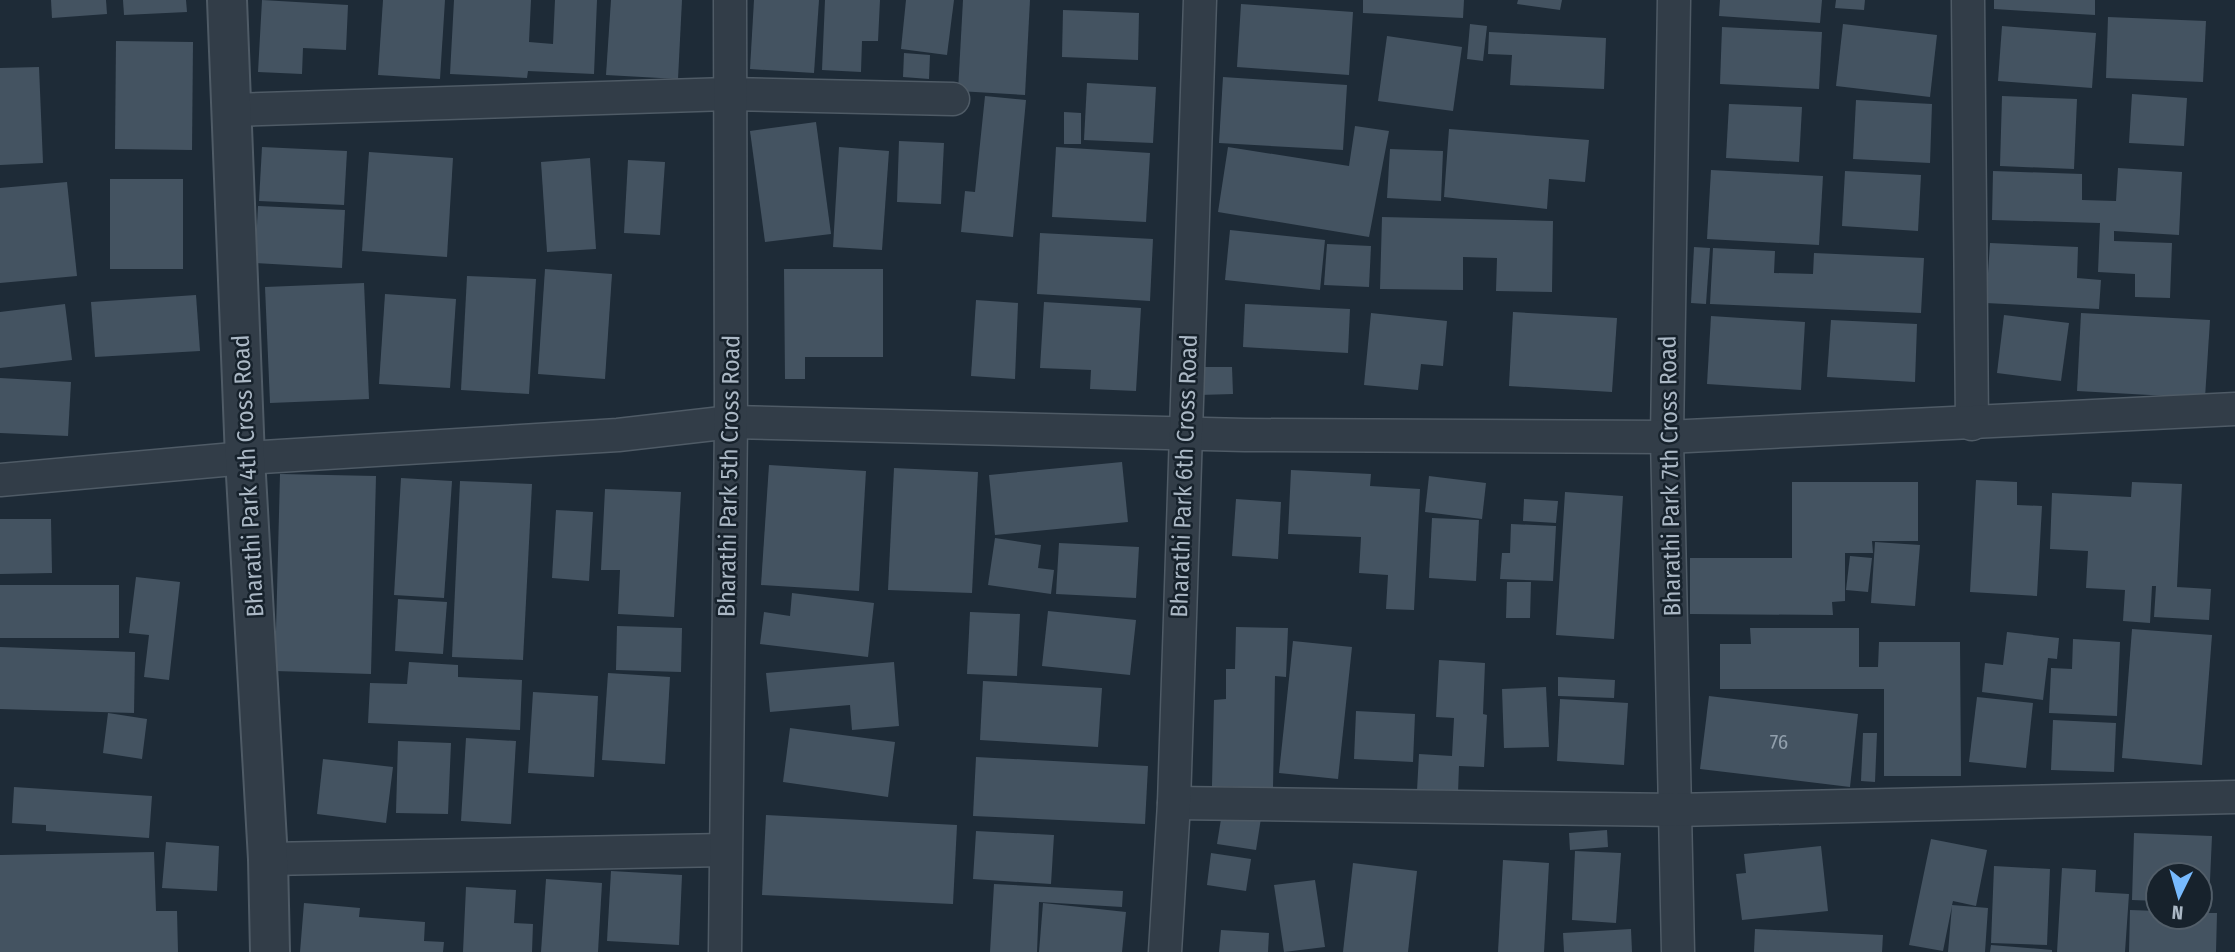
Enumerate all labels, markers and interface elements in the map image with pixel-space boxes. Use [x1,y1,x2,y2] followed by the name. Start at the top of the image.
[227,334,269,618] street label: Bharathi Park 4th Cross Road
[1165,334,1203,618] street label: Bharathi Park 6th Cross Road
[713,335,745,617] street label: Bharathi Park 5th Cross Road
[1654,335,1686,617] street label: Bharathi Park 7th Cross Road
[1770,729,1788,755] house number: 76
[2144,861,2214,931] north arrow
[2171,900,2184,924] text: N

